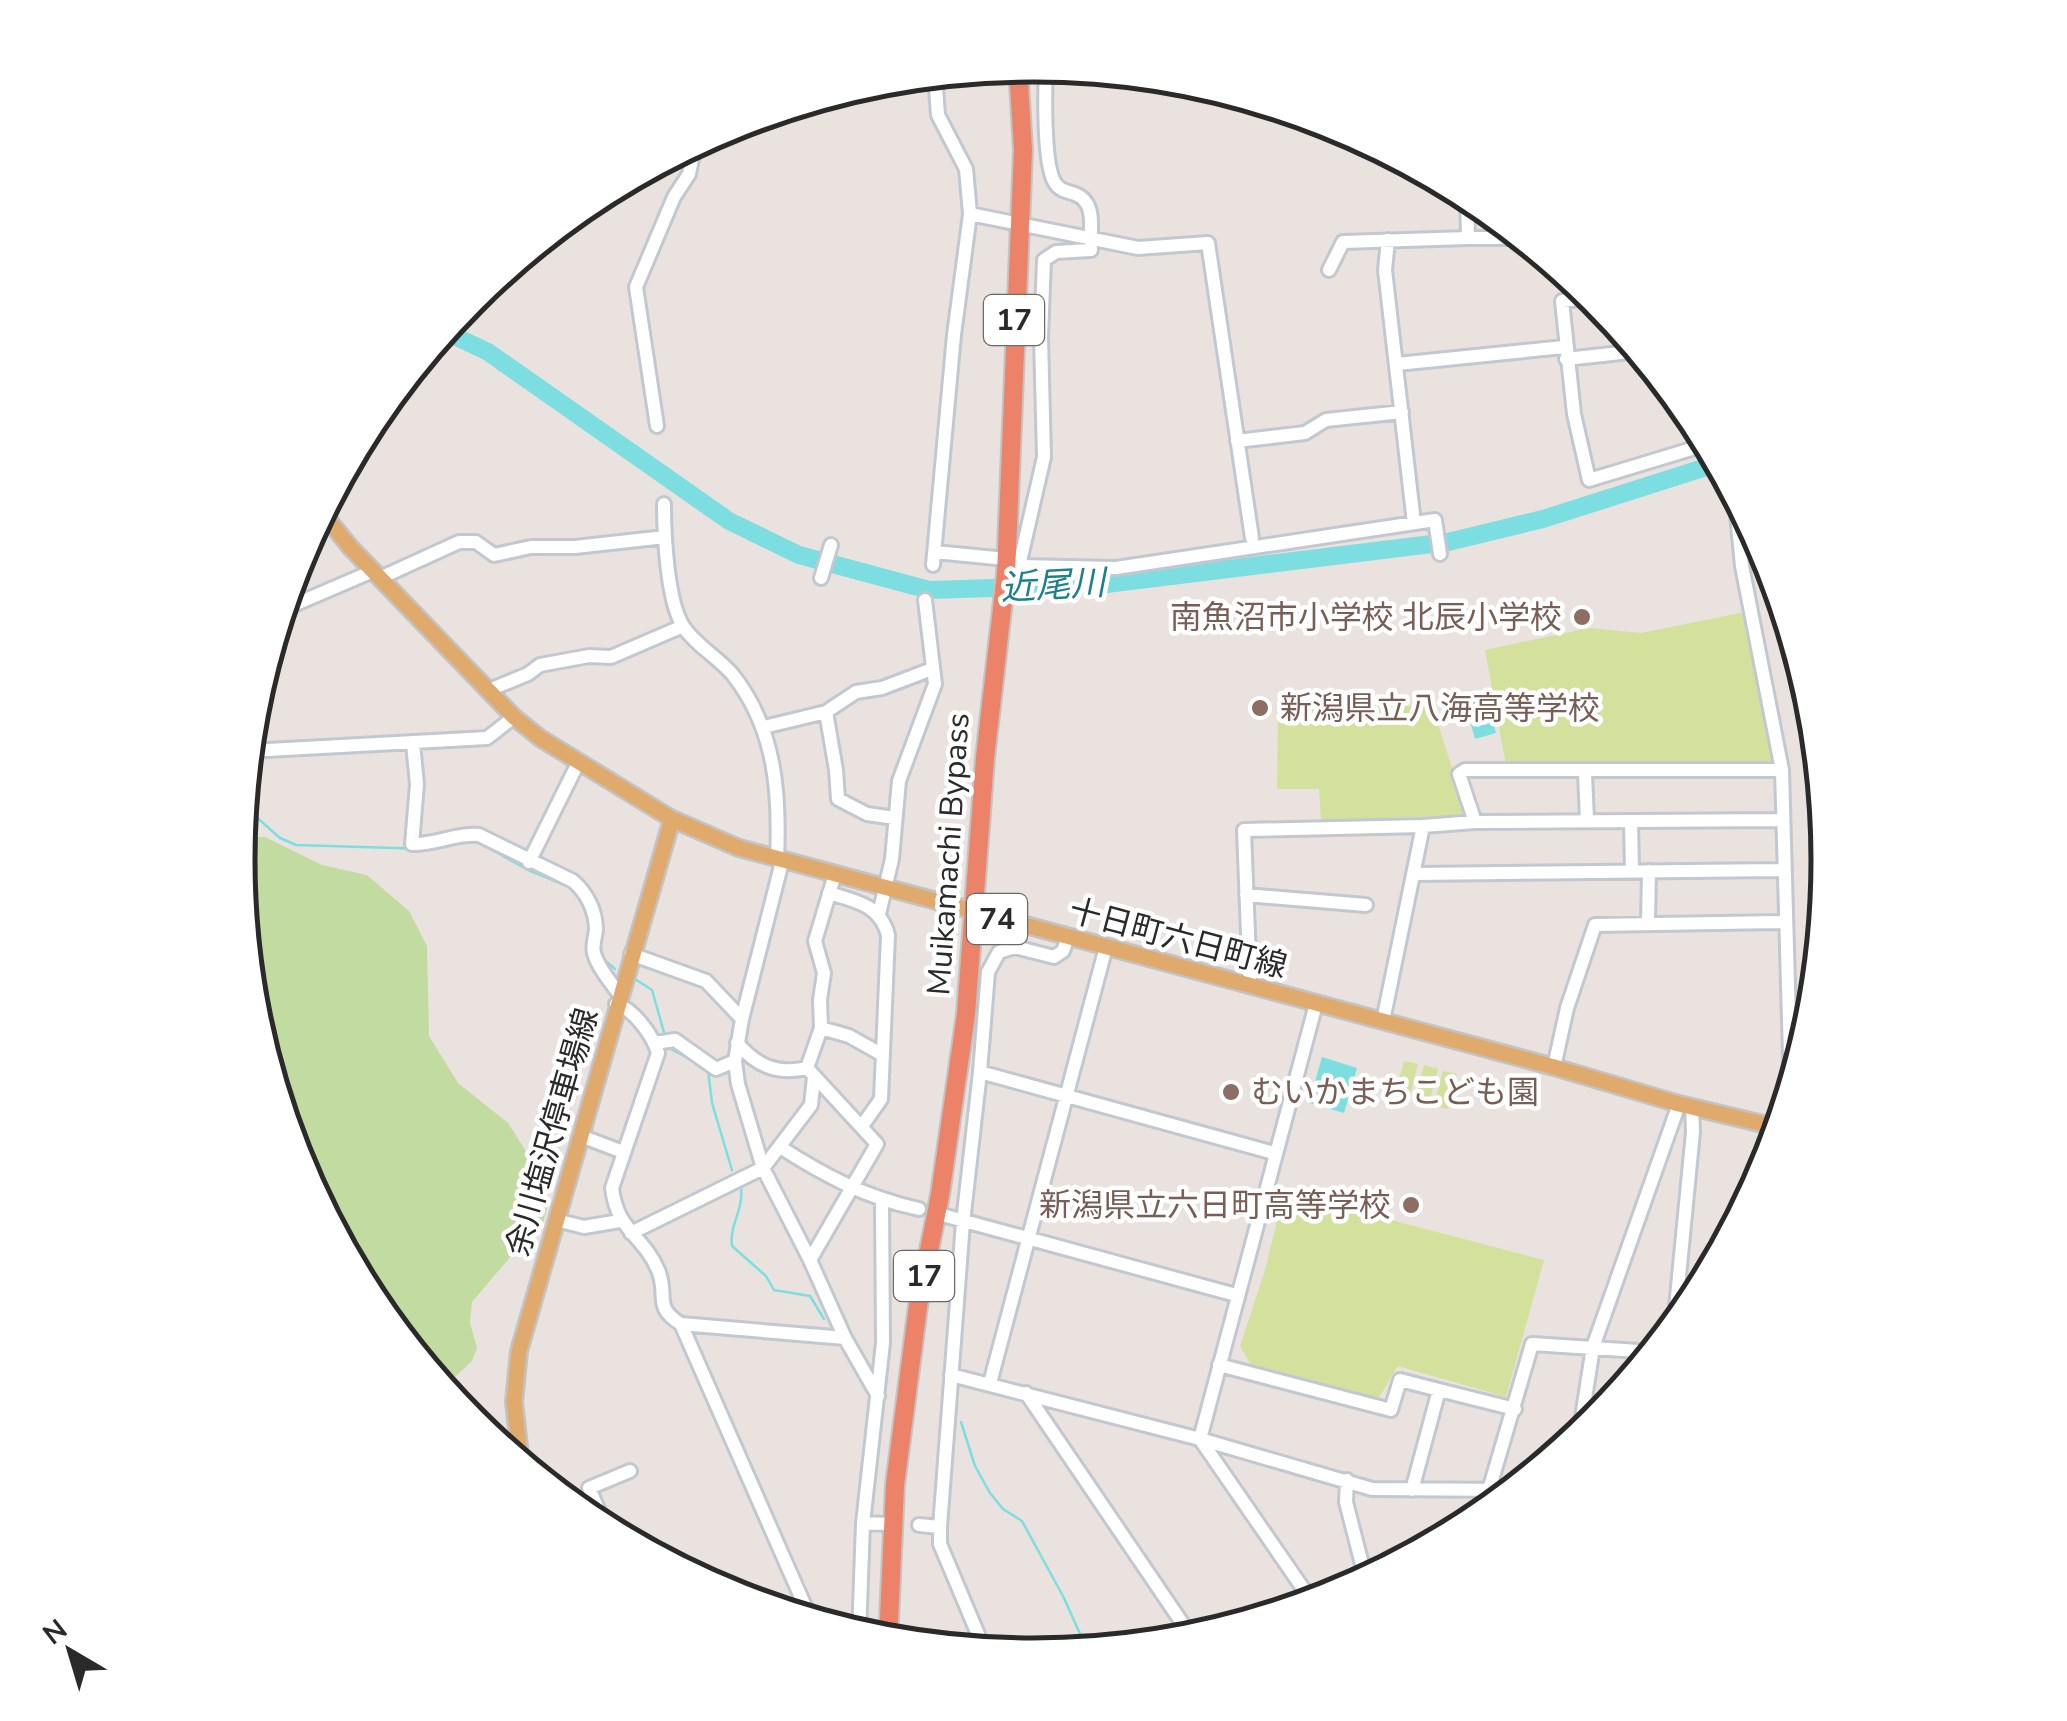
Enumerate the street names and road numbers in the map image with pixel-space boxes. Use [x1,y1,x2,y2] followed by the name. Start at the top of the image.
[984,295,1044,345] road number: 17
[917,711,980,997] street label: Muikamachi Bypass
[1064,889,1292,988] street label: 十日町六日町線
[967,894,1027,944] road number: 74
[497,1003,608,1261] street label: 余川塩沢停車場線
[894,1251,954,1301] road number: 17

